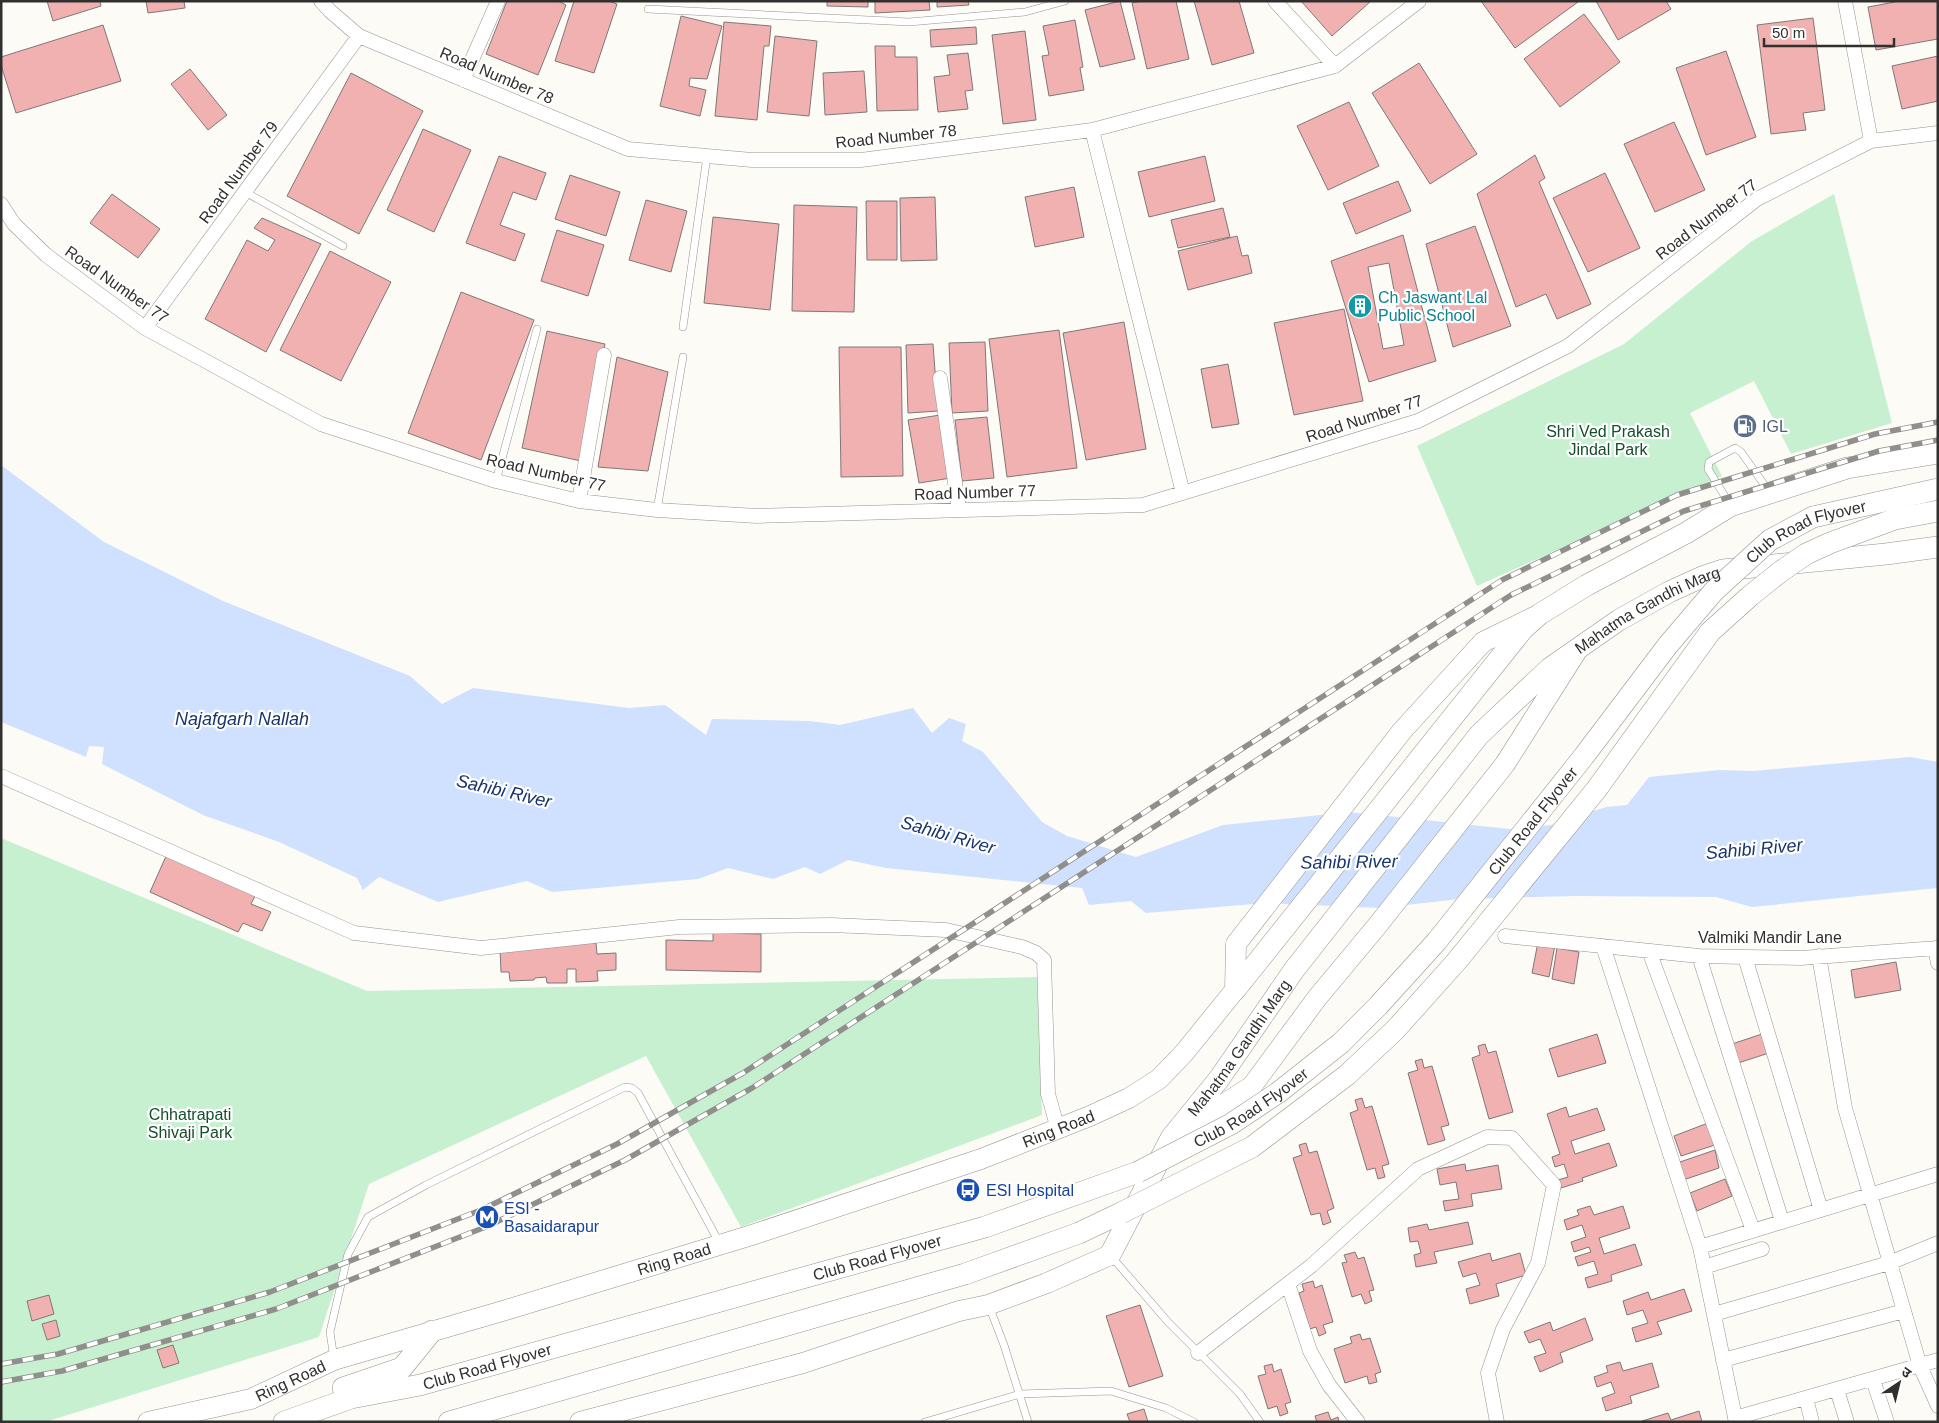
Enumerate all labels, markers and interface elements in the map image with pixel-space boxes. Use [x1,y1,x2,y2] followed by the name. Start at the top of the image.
[1764,15,1894,47] scale bar
[1772,24,1805,41] text: 50 m
[437,44,556,107] street label: Road Number 78
[196,118,281,227] street label: Road Number 79
[835,122,958,151] street label: Road Number 78
[1653,176,1760,263] street label: Road Number 77
[62,243,172,326] street label: Road Number 77
[1378,289,1487,324] place label: Ch Jaswant Lal Public School
[1347,293,1373,319] building icon: Ch Jaswant Lal Public School
[1304,392,1425,445] street label: Road Number 77
[1732,413,1758,439] fuel station icon: IGL
[1762,418,1788,435] place label: IGL
[1546,423,1670,458] park label: Shri Ved Prakash Jindal Park
[485,451,607,494] street label: Road Number 77
[914,482,1036,503] street label: Road Number 77
[1742,497,1868,567] street label: Club Road Flyover
[1572,564,1722,657] street label: Mahatma Gandhi Marg
[175,709,309,729] water label: Najafgarh Nallah
[1485,763,1581,878] street label: Club Road Flyover
[454,770,555,812] water label: Sahibi River
[899,812,998,858] water label: Sahibi River
[1705,835,1804,863] water label: Sahibi River
[1300,851,1399,873] water label: Sahibi River
[1698,929,1842,946] street label: Valmiki Mandir Lane
[1184,977,1294,1119] street label: Mahatma Gandhi Marg
[1191,1064,1312,1151] street label: Club Road Flyover
[148,1106,233,1141] park label: Chhatrapati Shivaji Park
[1020,1107,1097,1151] street label: Ring Road
[955,1177,981,1203] bus stop icon: ESI Hospital
[986,1182,1074,1199] place label: ESI Hospital
[504,1200,600,1235] place label: ESI - Basaidarapur
[474,1204,500,1230] metro station icon: ESI - Basaidarapur
[811,1231,944,1284] street label: Club Road Flyover
[635,1240,713,1278] street label: Ring Road
[421,1341,554,1393] street label: Club Road Flyover
[253,1357,328,1405] street label: Ring Road
[1874,1358,1924,1408] north arrow
[1899,1363,1915,1382] text: उ

